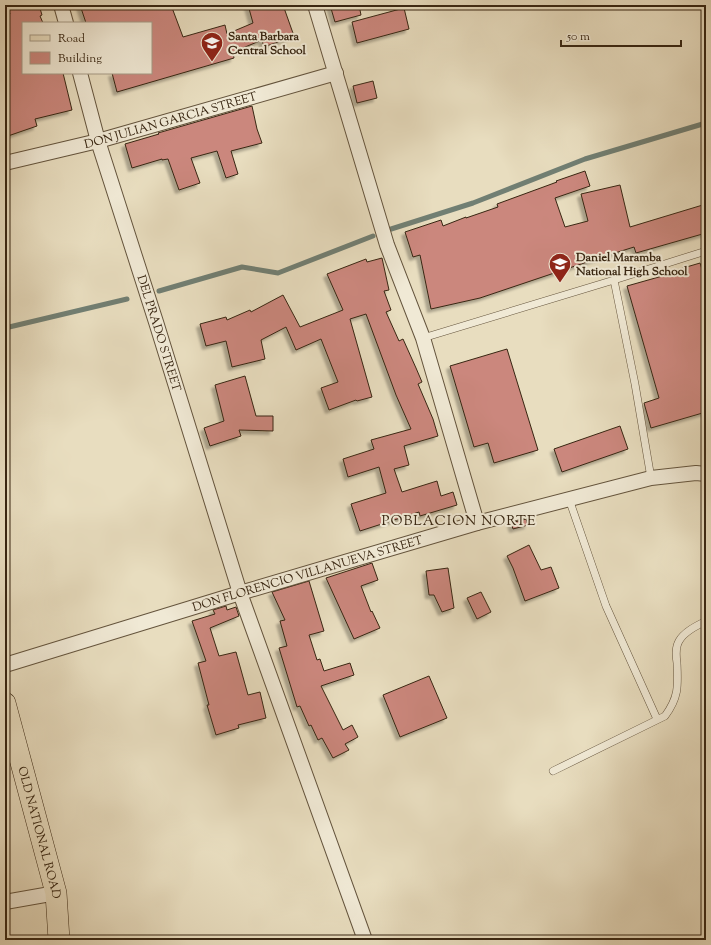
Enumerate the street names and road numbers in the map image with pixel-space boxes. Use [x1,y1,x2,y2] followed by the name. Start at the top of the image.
[82,88,260,154] street label: DON JULIAN GARCIA STREET
[132,273,185,394] street label: DEL PRADO STREET
[190,531,426,617] street label: DON FLORENCIO VILLANUEVA STREET
[12,765,64,899] street label: OLD NATIONAL ROAD

